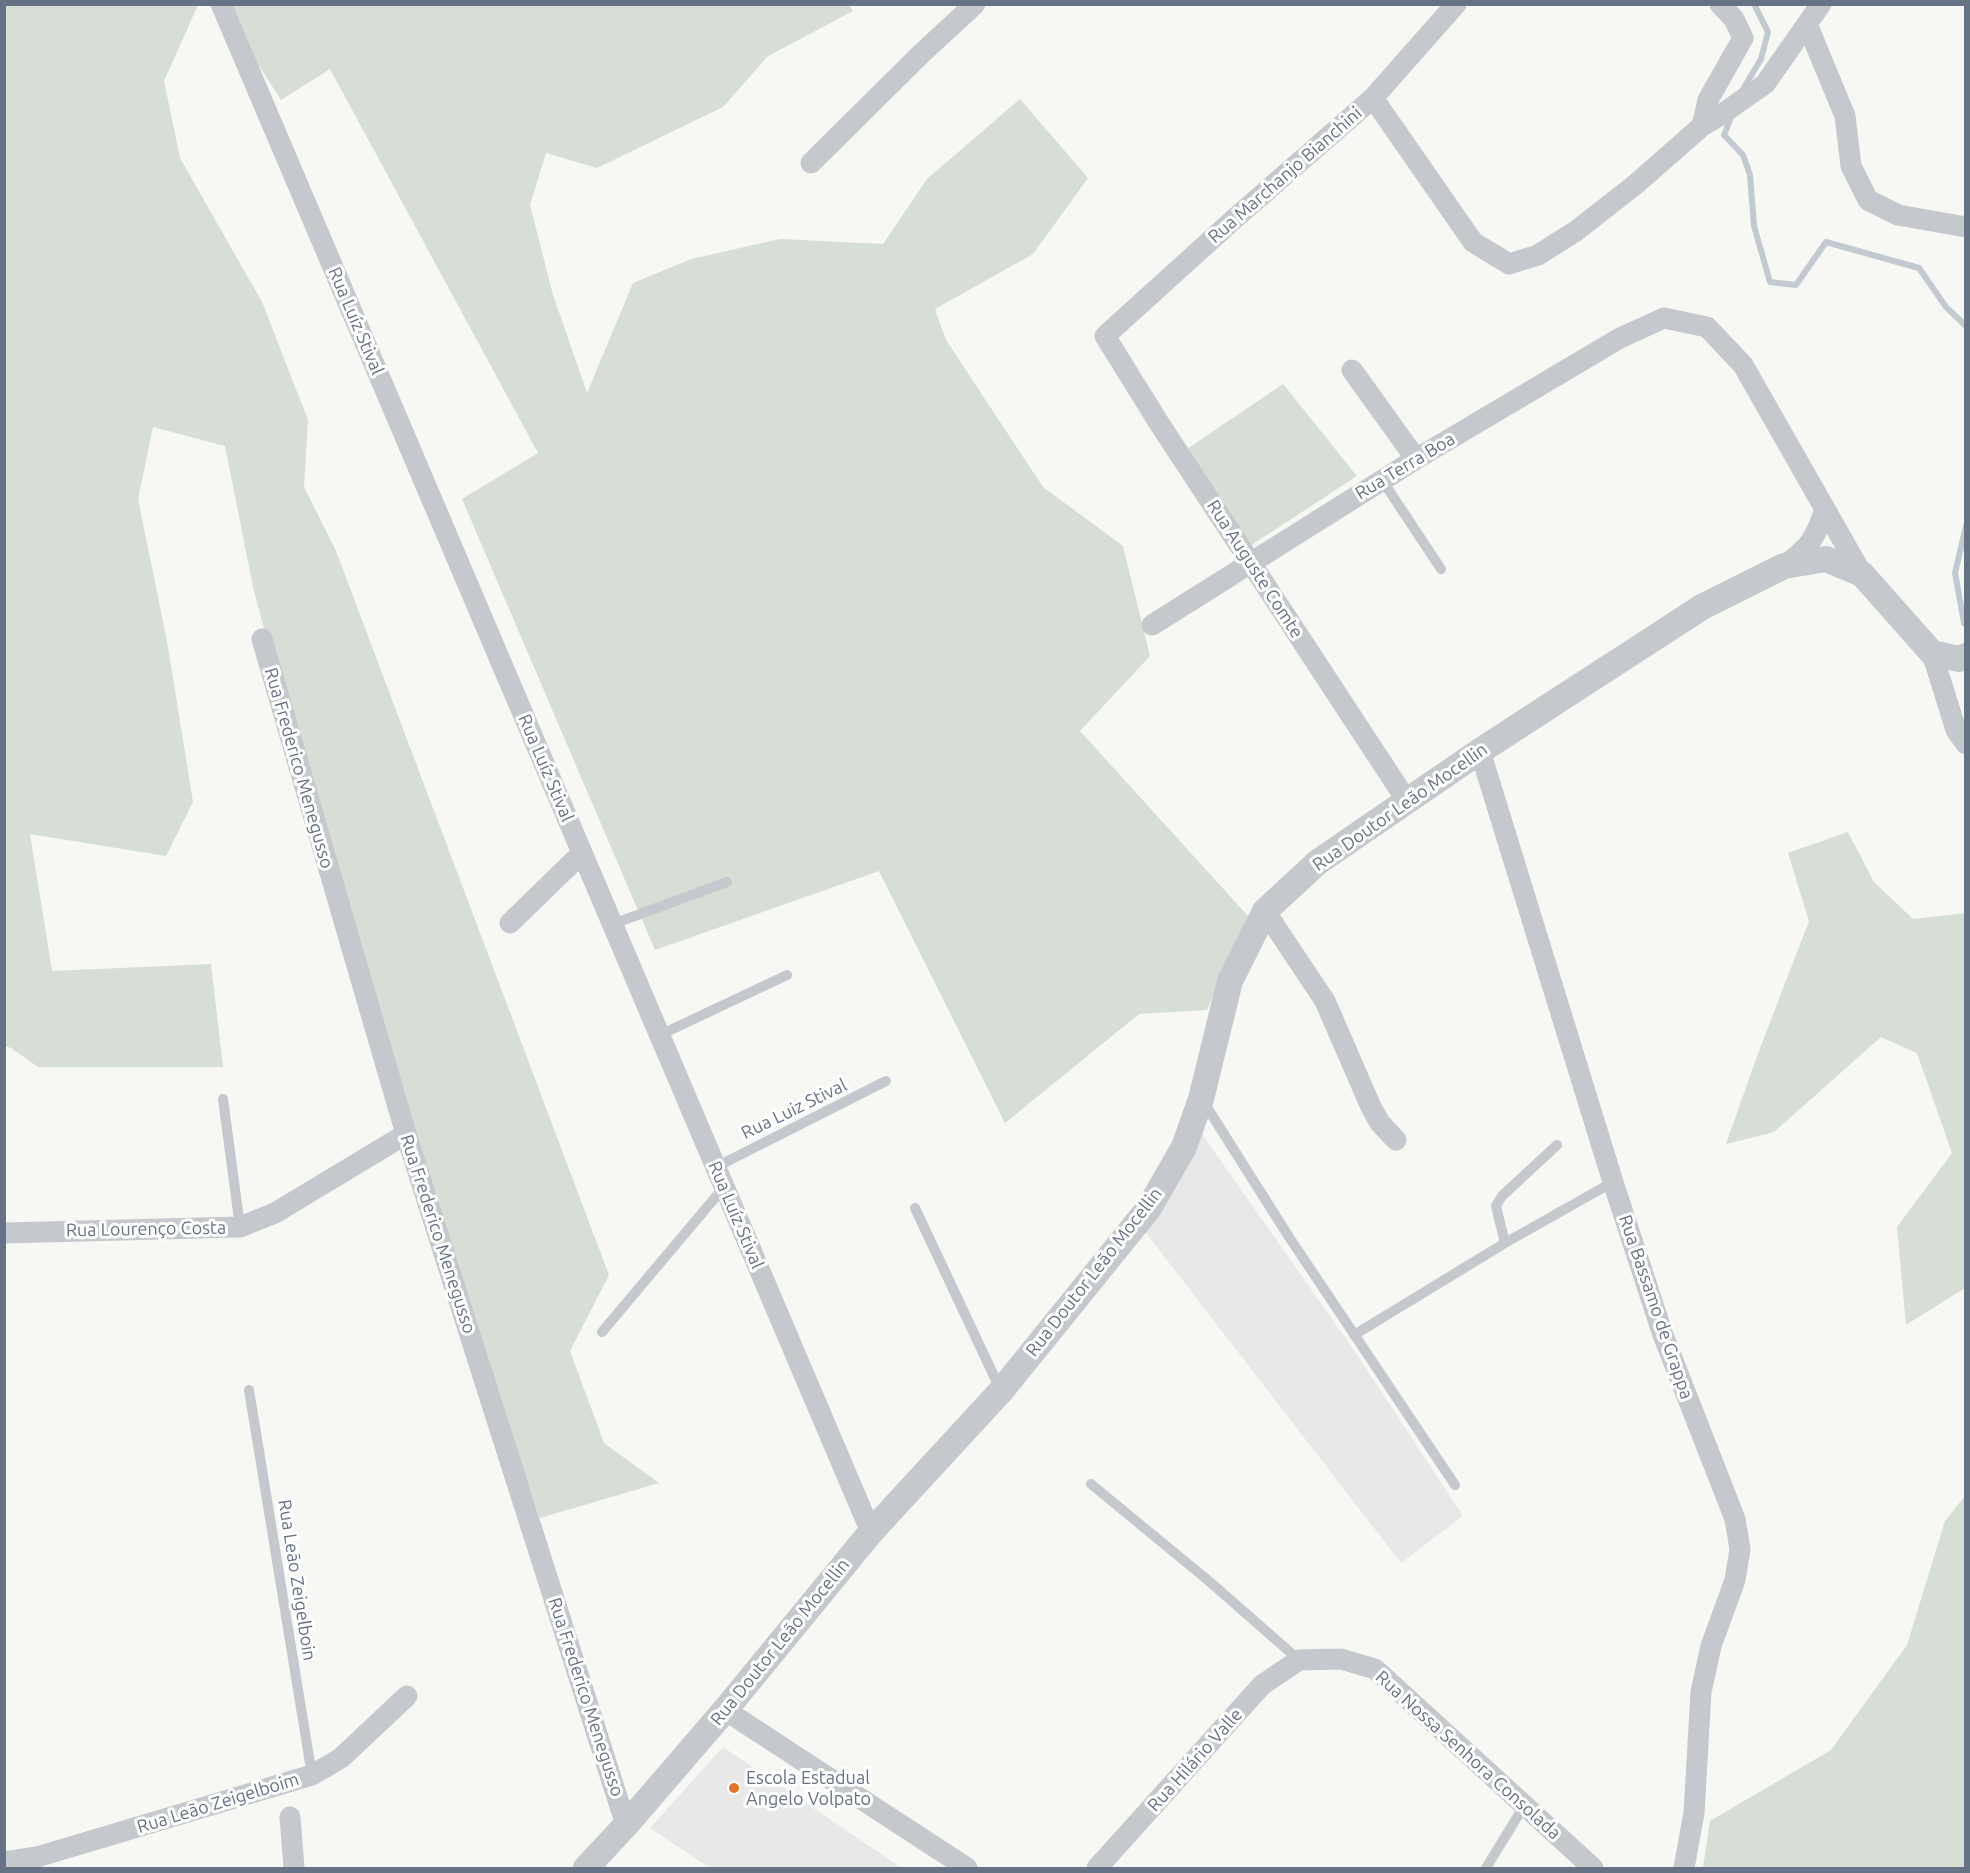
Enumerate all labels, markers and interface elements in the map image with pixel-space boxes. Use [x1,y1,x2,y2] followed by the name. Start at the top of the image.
[1204,102,1366,248] street label: Rua Marchanjo Bianchini
[324,264,388,378] street label: Rua Luíz Stival
[1351,428,1459,504] street label: Rua Terra Boa
[1202,496,1308,642] street label: Rua Auguste Comte
[260,665,338,871] street label: Rua Frederico Menegusso
[514,711,578,825] street label: Rua Luíz Stival
[1308,738,1492,876] street label: Rua Doutor Leão Mocellin
[738,1074,850,1144] street label: Rua Luiz Stival
[396,1132,480,1336] street label: Rua Frederico Menegusso
[704,1158,768,1272] street label: Rua Luíz Stival
[1021,1183,1167,1361] street label: Rua Doutor Leão Mocellin
[1614,1212,1698,1402] street label: Rua Bassamo de Grappa
[66,1217,226,1241] street label: Rua Lourenço Costa
[274,1498,320,1662] street label: Rua Leão Zeigelboin
[706,1554,854,1730] street label: Rua Doutor Leão Mocellin
[544,1595,628,1799] street label: Rua Frederico Menegusso
[1371,1666,1565,1844] street label: Rua Nossa Senhora Consolada
[1143,1704,1247,1816] street label: Rua Hilário Valle
[746,1767,871,1810] place label: Escola Estadual Angelo Volpato
[134,1768,302,1838] street label: Rua Leão Zeigelboim
[727,1781,741,1795] marker: Escola Estadual Angelo Volpato

